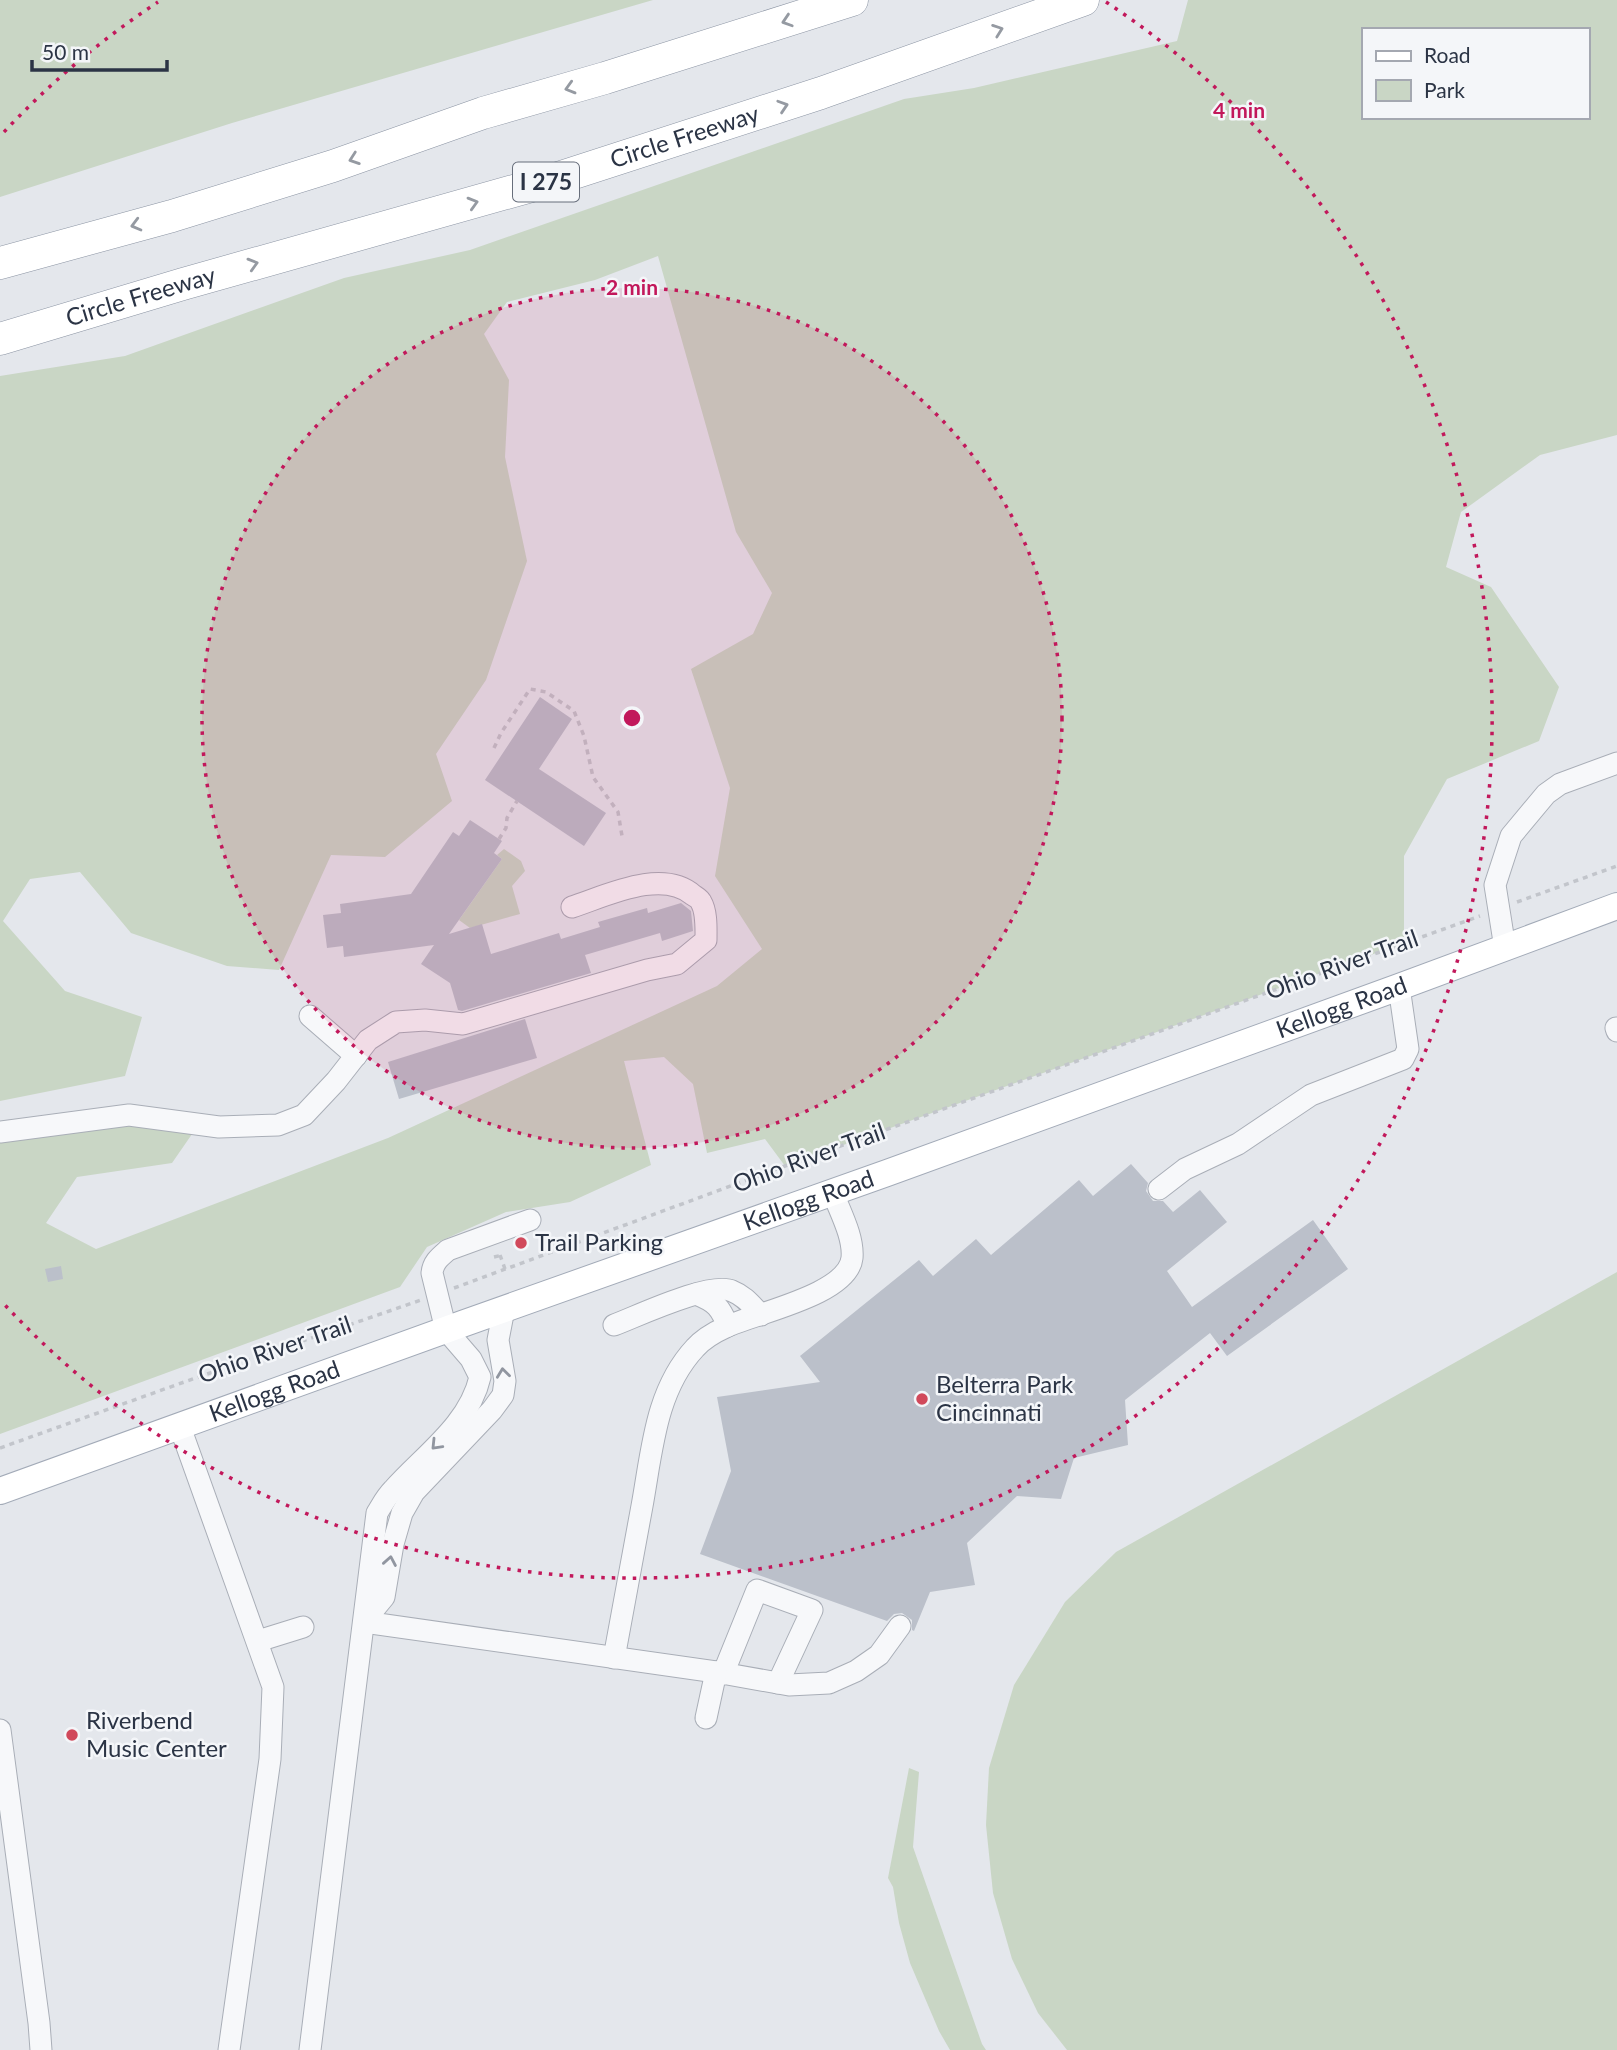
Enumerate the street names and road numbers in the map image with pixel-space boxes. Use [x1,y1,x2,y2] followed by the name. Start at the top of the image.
[606,98,763,173] street label: Circle Freeway
[513,162,579,202] road number: I 275
[62,259,219,331] street label: Circle Freeway
[1261,923,1422,1005] street label: Ohio River Trail
[1272,969,1411,1043] street label: Kellogg Road
[728,1116,889,1198] street label: Ohio River Trail
[739,1163,877,1236] street label: Kellogg Road
[194,1309,355,1388] street label: Ohio River Trail
[205,1353,343,1427] street label: Kellogg Road

